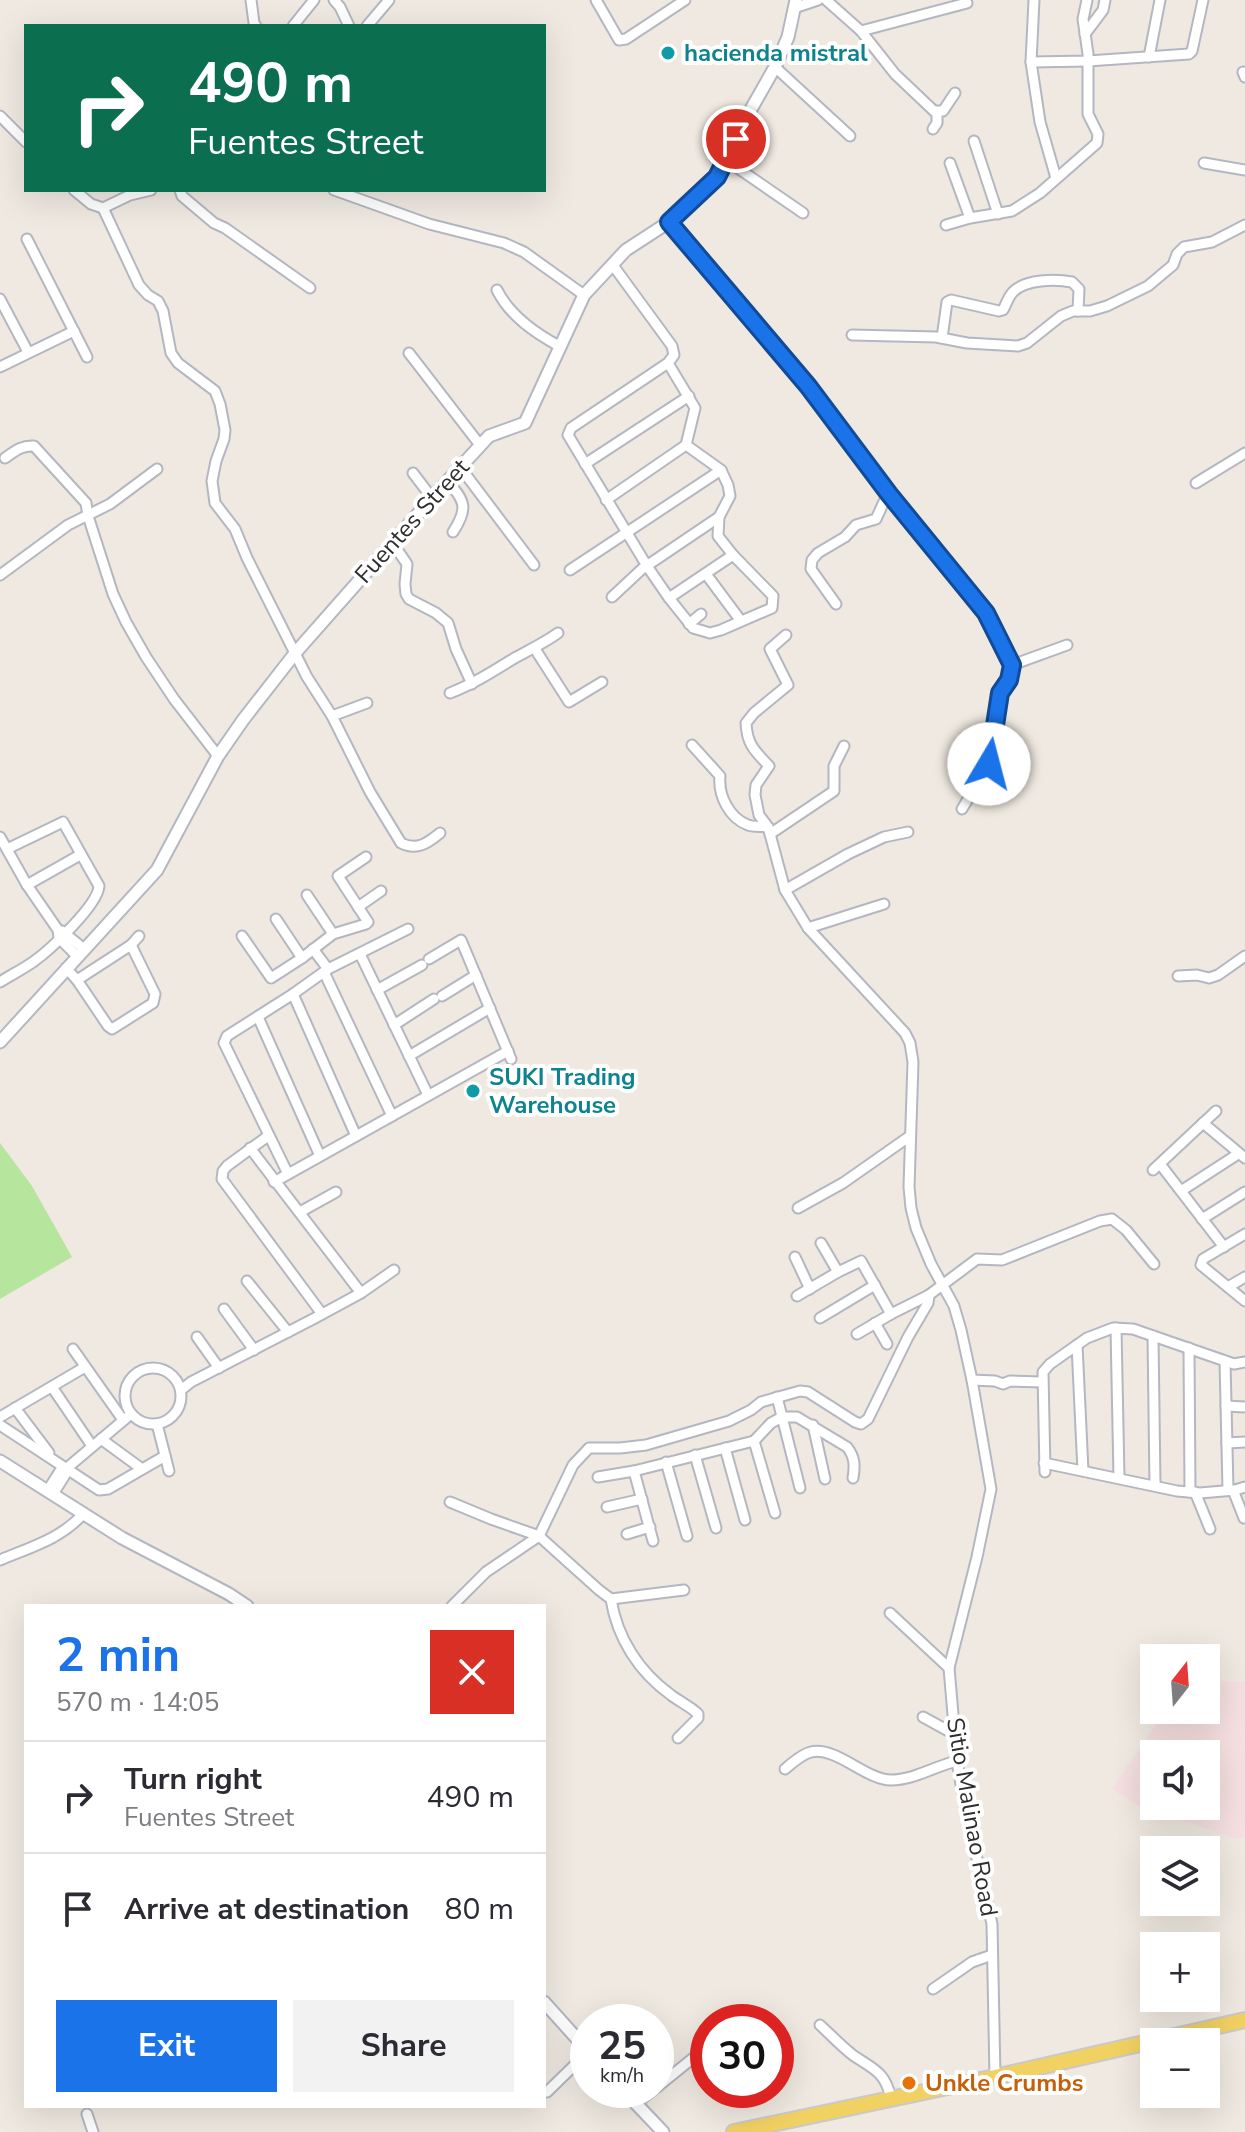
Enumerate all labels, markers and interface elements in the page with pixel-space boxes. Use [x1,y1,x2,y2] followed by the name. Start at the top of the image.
[684,37,868,69] place label: hacienda mistral
[659,44,677,62] marker: hacienda mistral
[188,45,353,122] text: 490 m
[56,56,160,160] icon: right
[702,105,770,173] pin
[714,117,758,161] icon: arrive
[188,118,423,167] text: Fuentes Street
[348,452,477,590] street label: Fuentes Street
[947,722,1031,806] position arrow
[489,1061,636,1121] place label: SUKI Trading Warehouse
[464,1082,482,1100] marker: SUKI Trading Warehouse
[56,1622,180,1688] text: 2 min
[430,1630,514,1714] button: close
[1140,1644,1220,1724] north arrow
[1140,1644,1220,2108] map controls
[56,1685,219,1720] text: 570 m · 14:05
[939,1715,1005,1919] street label: Sitio Malinao Road
[1140,1740,1220,1820] button: sound
[124,1759,262,1800] text: Turn right
[56,1775,100,1819] icon: right
[427,1777,514,1818] text: 490 m
[124,1800,294,1835] text: Fuentes Street
[1140,1836,1220,1916] button: layers
[56,1887,100,1931] icon: arrive
[124,1889,409,1930] text: Arrive at destination
[445,1889,514,1930] text: 80 m
[1140,1932,1220,2012] button: +
[56,2000,277,2092] button: Exit
[293,2000,514,2092] button: Share
[690,2004,794,2108] speed limit sign: 30
[598,2019,646,2073] text: 25
[1140,2028,1220,2108] button: −
[600,2062,644,2089] text: km/h
[925,2067,1083,2099] place label: Unkle Crumbs
[900,2074,918,2092] marker: Unkle Crumbs

